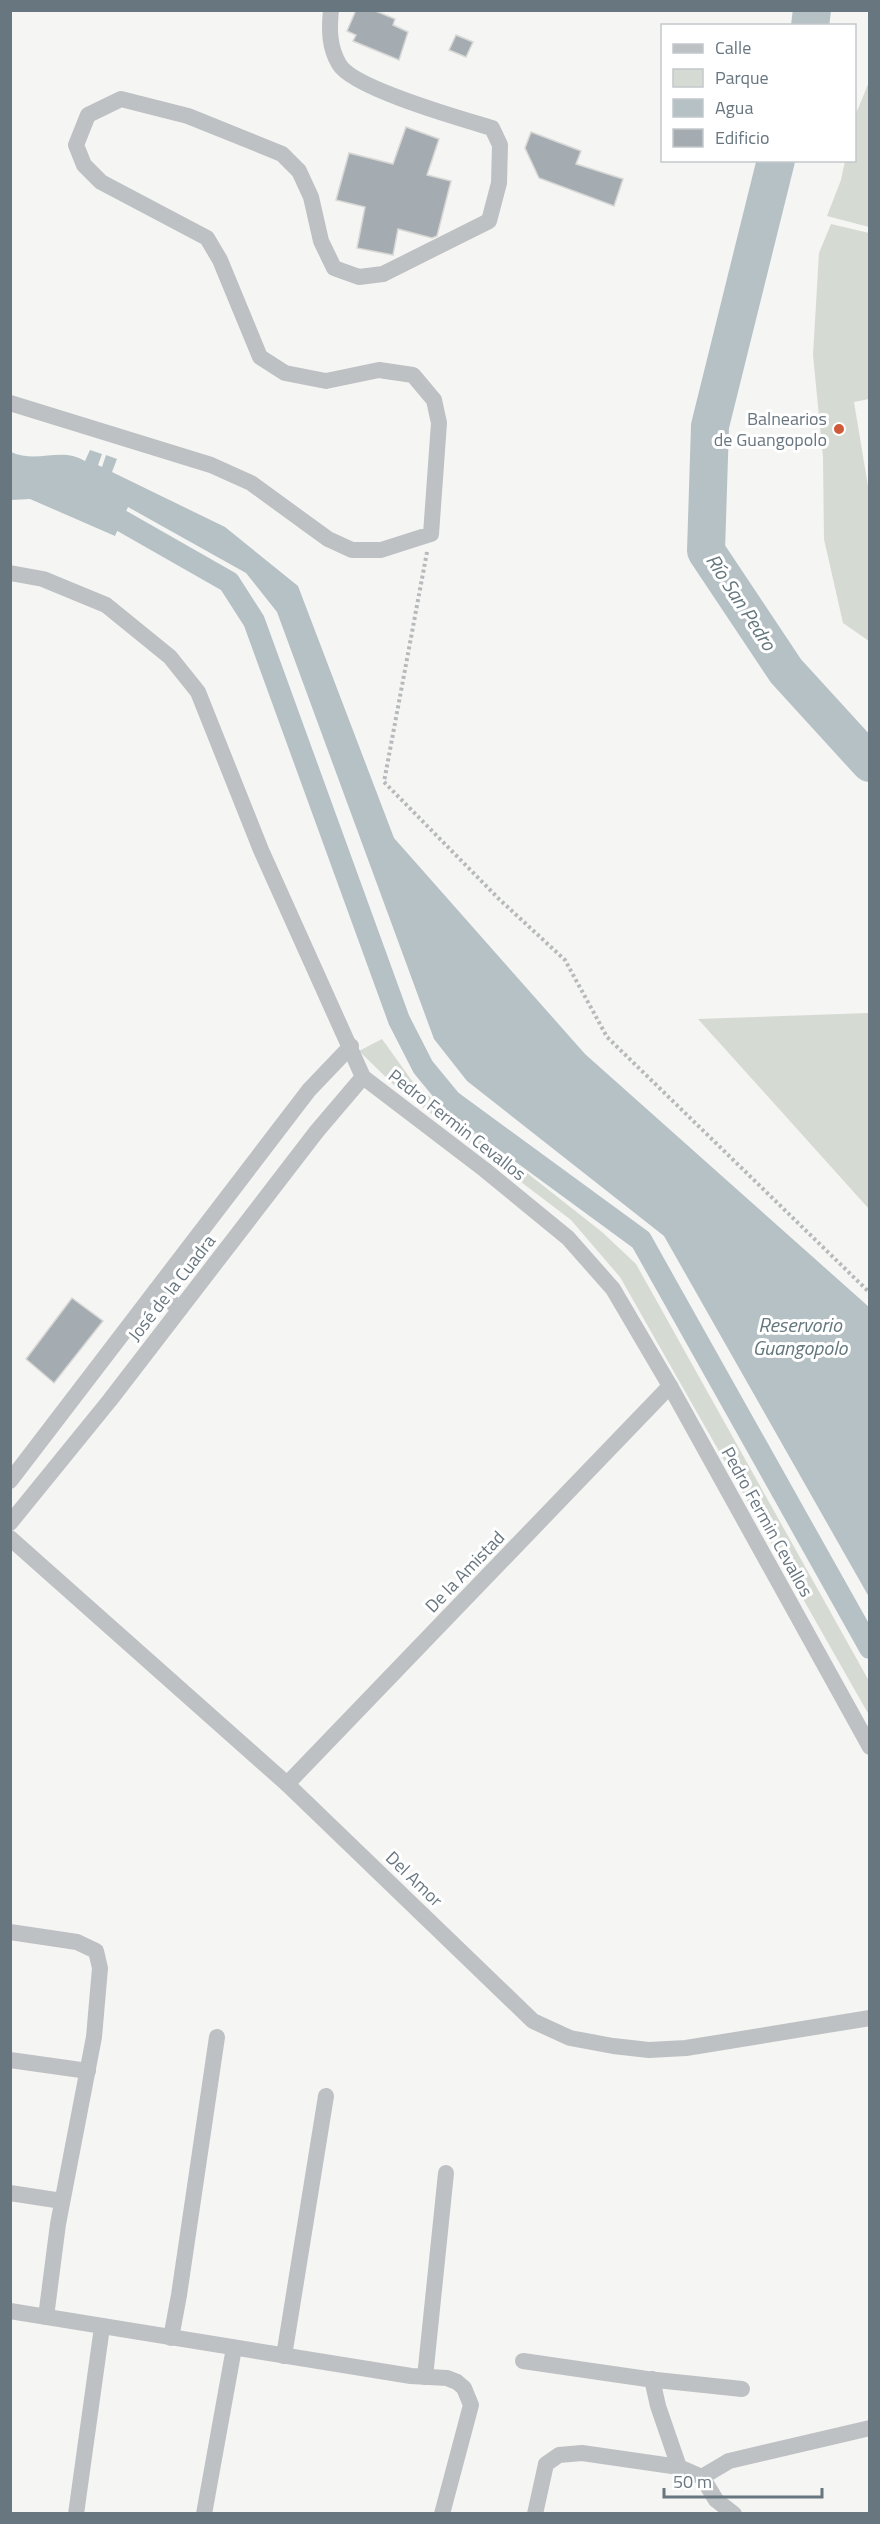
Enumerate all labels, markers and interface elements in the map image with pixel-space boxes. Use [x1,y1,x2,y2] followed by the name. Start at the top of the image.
[661,24,856,162] legend
[715,34,751,61] text: Calle
[715,64,769,91] text: Parque
[715,94,753,121] text: Agua
[715,124,769,151] text: Edificio
[714,405,827,453] place label: Balnearios de Guangopolo
[832,422,846,436] marker: Balnearios de Guangopolo
[698,547,785,657] water label: Río San Pedro
[383,1062,532,1187] street label: Pedro Fermin Cevallos
[121,1229,222,1347] street label: José de la Cuadra
[753,1309,848,1363] water label: Reservorio Guangopolo
[715,1442,820,1602] street label: Pedro Fermin Cevallos
[419,1525,511,1619] street label: De la Amistad
[380,1845,449,1913] street label: Del Amor
[664,2461,822,2499] scale bar
[673,2468,712,2495] text: 50 m

